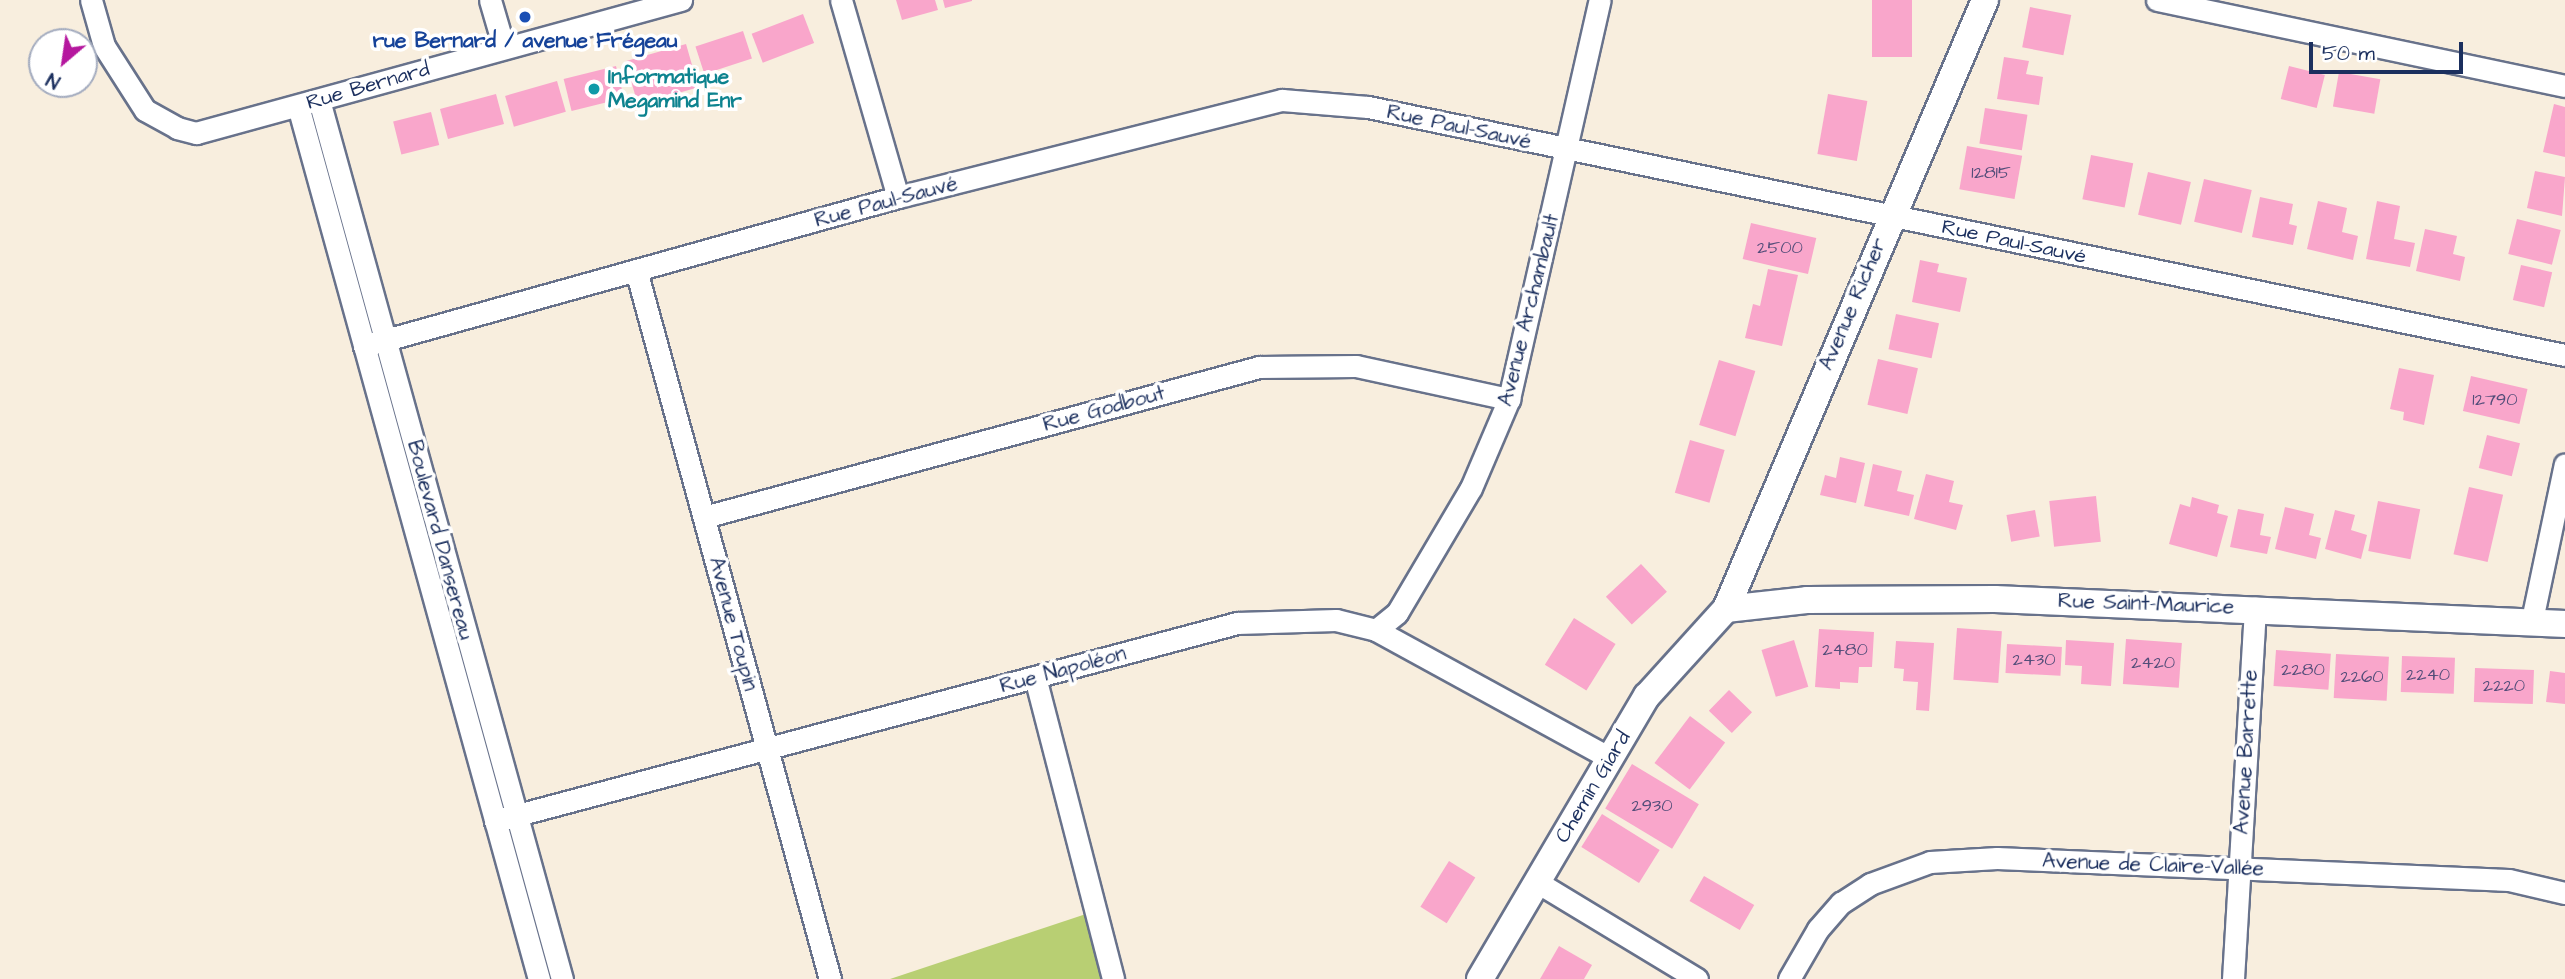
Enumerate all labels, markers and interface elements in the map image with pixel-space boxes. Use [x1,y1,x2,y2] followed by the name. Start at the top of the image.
[517,9,533,25] marker: rue Bernard / avenue Frégeau
[28,28,98,98] north arrow
[373,28,677,54] place label: rue Bernard / avenue Frégeau
[2313,28,2467,72] scale bar
[2322,39,2375,68] text: 50 m
[304,56,432,116] street label: Rue Bernard
[608,64,742,114] place label: Informatique Megamind Enr
[42,65,65,95] text: N
[586,81,602,97] marker: Informatique Megamind Enr
[1384,99,1534,155] street label: Rue Paul-Sauvé
[1971,162,2011,184] house number: 12815
[812,171,960,233] street label: Rue Paul-Sauvé
[1493,211,1565,409] street label: Avenue Archambault
[1939,214,2089,270] street label: Rue Paul-Sauvé
[1814,234,1892,374] street label: Avenue Richer
[1757,237,1803,259] house number: 2500
[1040,381,1168,437] street label: Rue Godbout
[2472,389,2518,411] house number: 12790
[401,438,479,642] street label: Boulevard Dansereau
[703,554,763,694] street label: Avenue Toupin
[2057,588,2235,620] street label: Rue Saint-Maurice
[1822,639,1868,661] house number: 2480
[997,641,1129,699] street label: Rue Napoléon
[2012,649,2056,671] house number: 2430
[2131,652,2175,674] house number: 2420
[2281,659,2325,681] house number: 2280
[2406,664,2450,686] house number: 2240
[2340,666,2384,688] house number: 2260
[2229,669,2263,835] street label: Avenue Barrette
[2483,675,2525,697] house number: 2220
[1550,727,1636,847] street label: Chemin Giard
[1631,795,1673,817] house number: 2930
[2042,849,2264,881] street label: Avenue de Claire-Vallée

